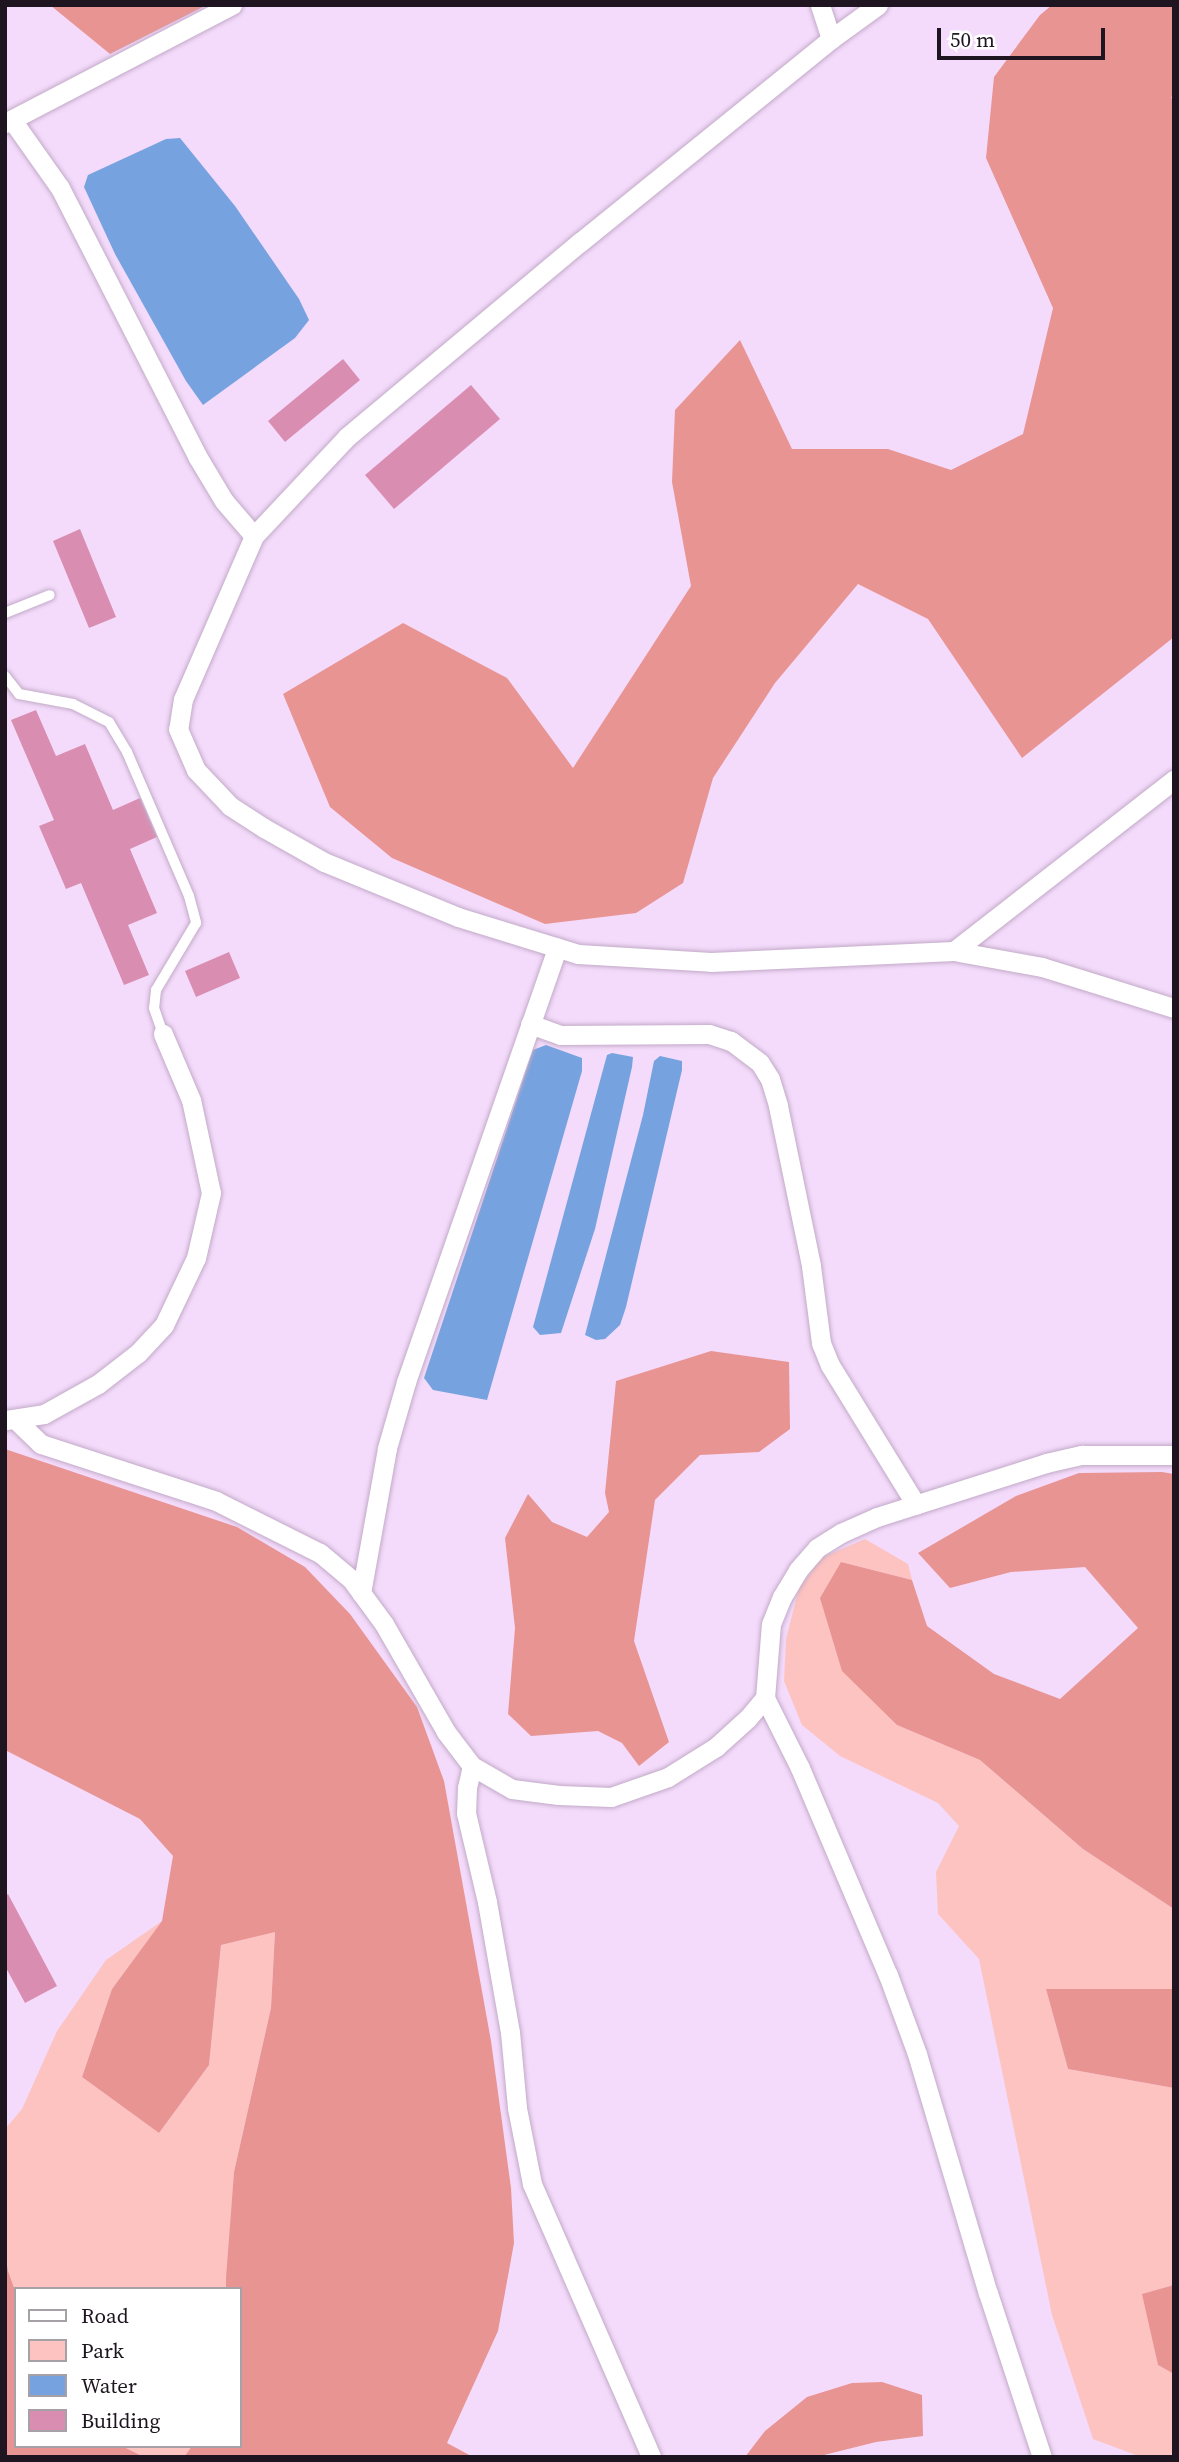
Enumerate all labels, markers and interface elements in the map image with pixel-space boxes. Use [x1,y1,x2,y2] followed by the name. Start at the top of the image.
[941,14,1109,58] scale bar
[950,25,995,54] text: 50 m
[14,2287,242,2448] legend
[81,2301,129,2330] text: Road
[81,2336,124,2365] text: Park
[81,2371,137,2400] text: Water
[81,2406,160,2435] text: Building

